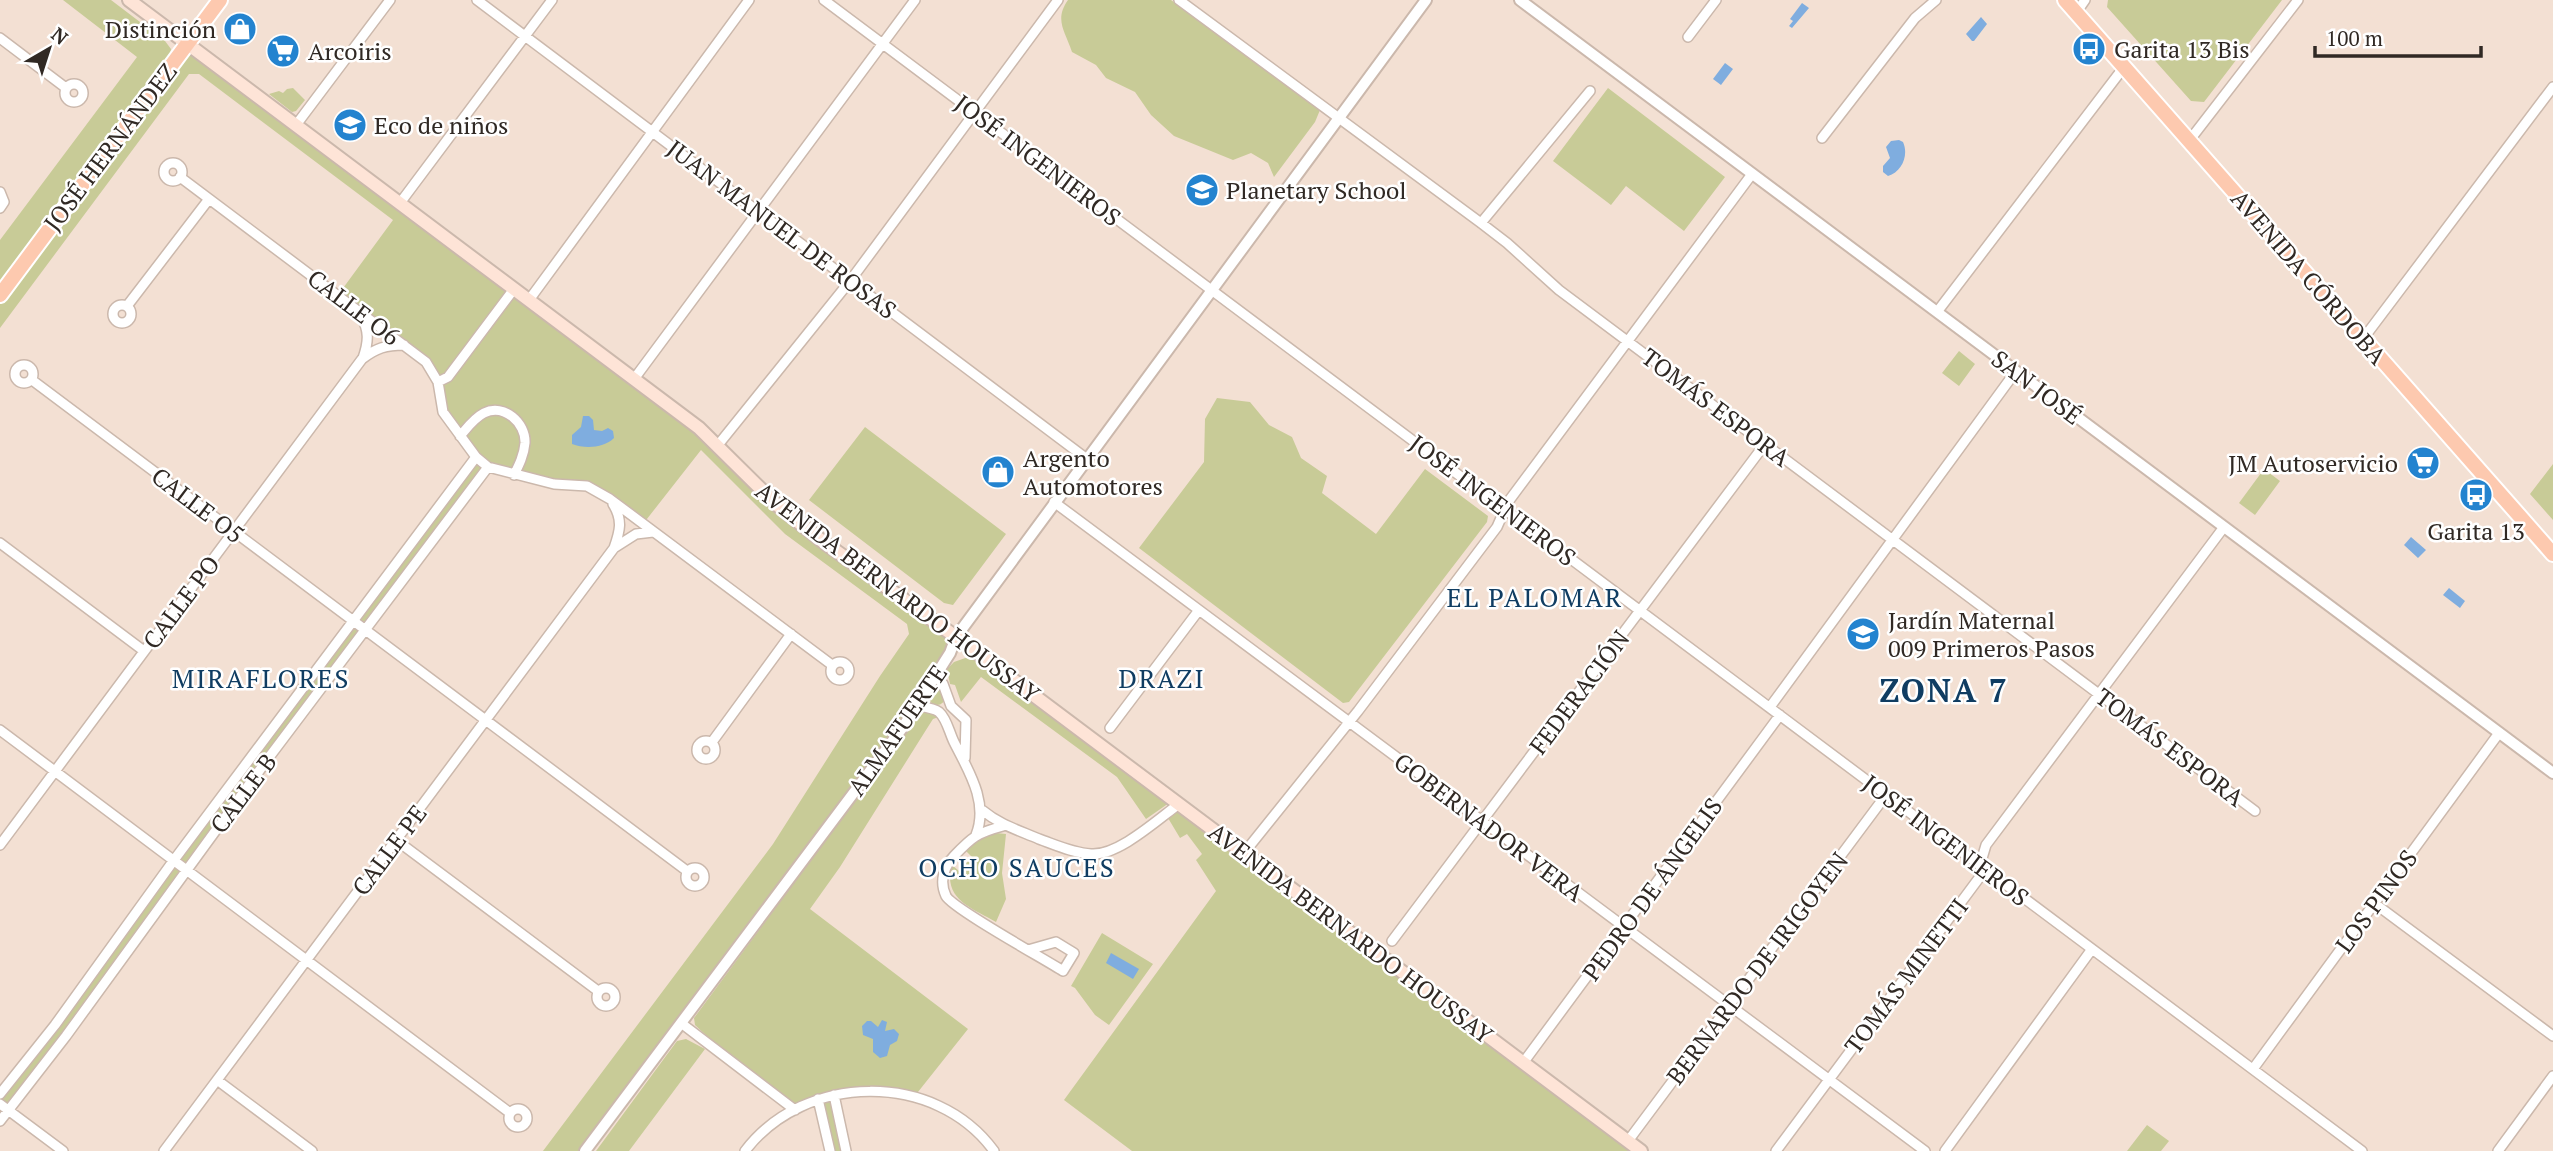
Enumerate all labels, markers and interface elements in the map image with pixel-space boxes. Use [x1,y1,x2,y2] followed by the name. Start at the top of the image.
[221,10,259,48] shop icon: Distinción
[105,13,216,45] place label: Distinción
[14,14,84,84] north arrow
[2315,14,2481,58] scale bar
[47,21,74,50] text: N
[2326,24,2383,52] text: 100 m
[2070,30,2108,68] bus stop icon: Garita 13 Bis
[264,32,302,70] supermarket icon: Arcoiris
[2114,33,2250,65] place label: Garita 13 Bis
[308,35,392,67] place label: Arcoiris
[36,57,184,237] street label: JOSÉ HERNÁNDEZ
[948,87,1128,233] street label: JOSÉ INGENIEROS
[331,106,369,144] school or university icon: Eco de niños
[374,109,508,141] place label: Eco de niños
[661,132,903,326] street label: JUAN MANUEL DE ROSAS
[1183,171,1221,209] school or university icon: Planetary School
[1226,174,1406,206] place label: Planetary School
[2224,183,2394,372] street label: AVENIDA CÓRDOBA
[301,262,407,352] street label: CALLE O6
[1635,341,1797,474] street label: TOMÁS ESPORA
[1985,342,2089,432] street label: SAN JOSÉ
[1403,427,1583,573] street label: JOSÉ INGENIEROS
[1023,442,1163,502] place label: Argento Automotores
[2404,444,2442,482] supermarket icon: JM Autoservicio
[2228,447,2398,479] place label: JM Autoservicio
[979,453,1017,491] shop icon: Argento Automotores
[145,460,251,550] street label: CALLE O5
[749,474,1047,710] street label: AVENIDA BERNARDO HOUSSAY
[2457,476,2495,514] bus stop icon: Garita 13
[2427,515,2525,547] place label: Garita 13
[135,549,227,655] street label: CALLE PO
[1447,580,1623,614] district label: EL PALOMAR
[1888,604,2095,664] place label: Jardín Maternal 009 Primeros Pasos
[1844,615,1882,653] school or university icon: Jardín Maternal 009 Primeros Pasos
[1522,623,1636,761] street label: FEDERACIÓN
[840,658,954,802] street label: ALMAFUERTE
[172,661,350,695] district label: MIRAFLORES
[1118,661,1206,695] district label: DRAZI
[1879,669,2009,711] district label: ZONA 7
[2089,681,2251,814] street label: TOMÁS ESPORA
[1388,745,1591,909] street label: GOBERNADOR VERA
[202,747,284,839] street label: CALLE B
[1856,767,2036,913] street label: JOSÉ INGENIEROS
[1575,791,1729,987] street label: PEDRO DE ÁNGELIS
[344,798,434,902] street label: CALLE PE
[1202,815,1500,1051] street label: AVENIDA BERNARDO HOUSSAY
[2328,843,2424,959] street label: LOS PINOS
[1659,845,1855,1091] street label: BERNARDO DE IRIGOYEN
[918,850,1116,884] district label: OCHO SAUCES
[1837,892,1975,1060] street label: TOMÁS MINETTI

